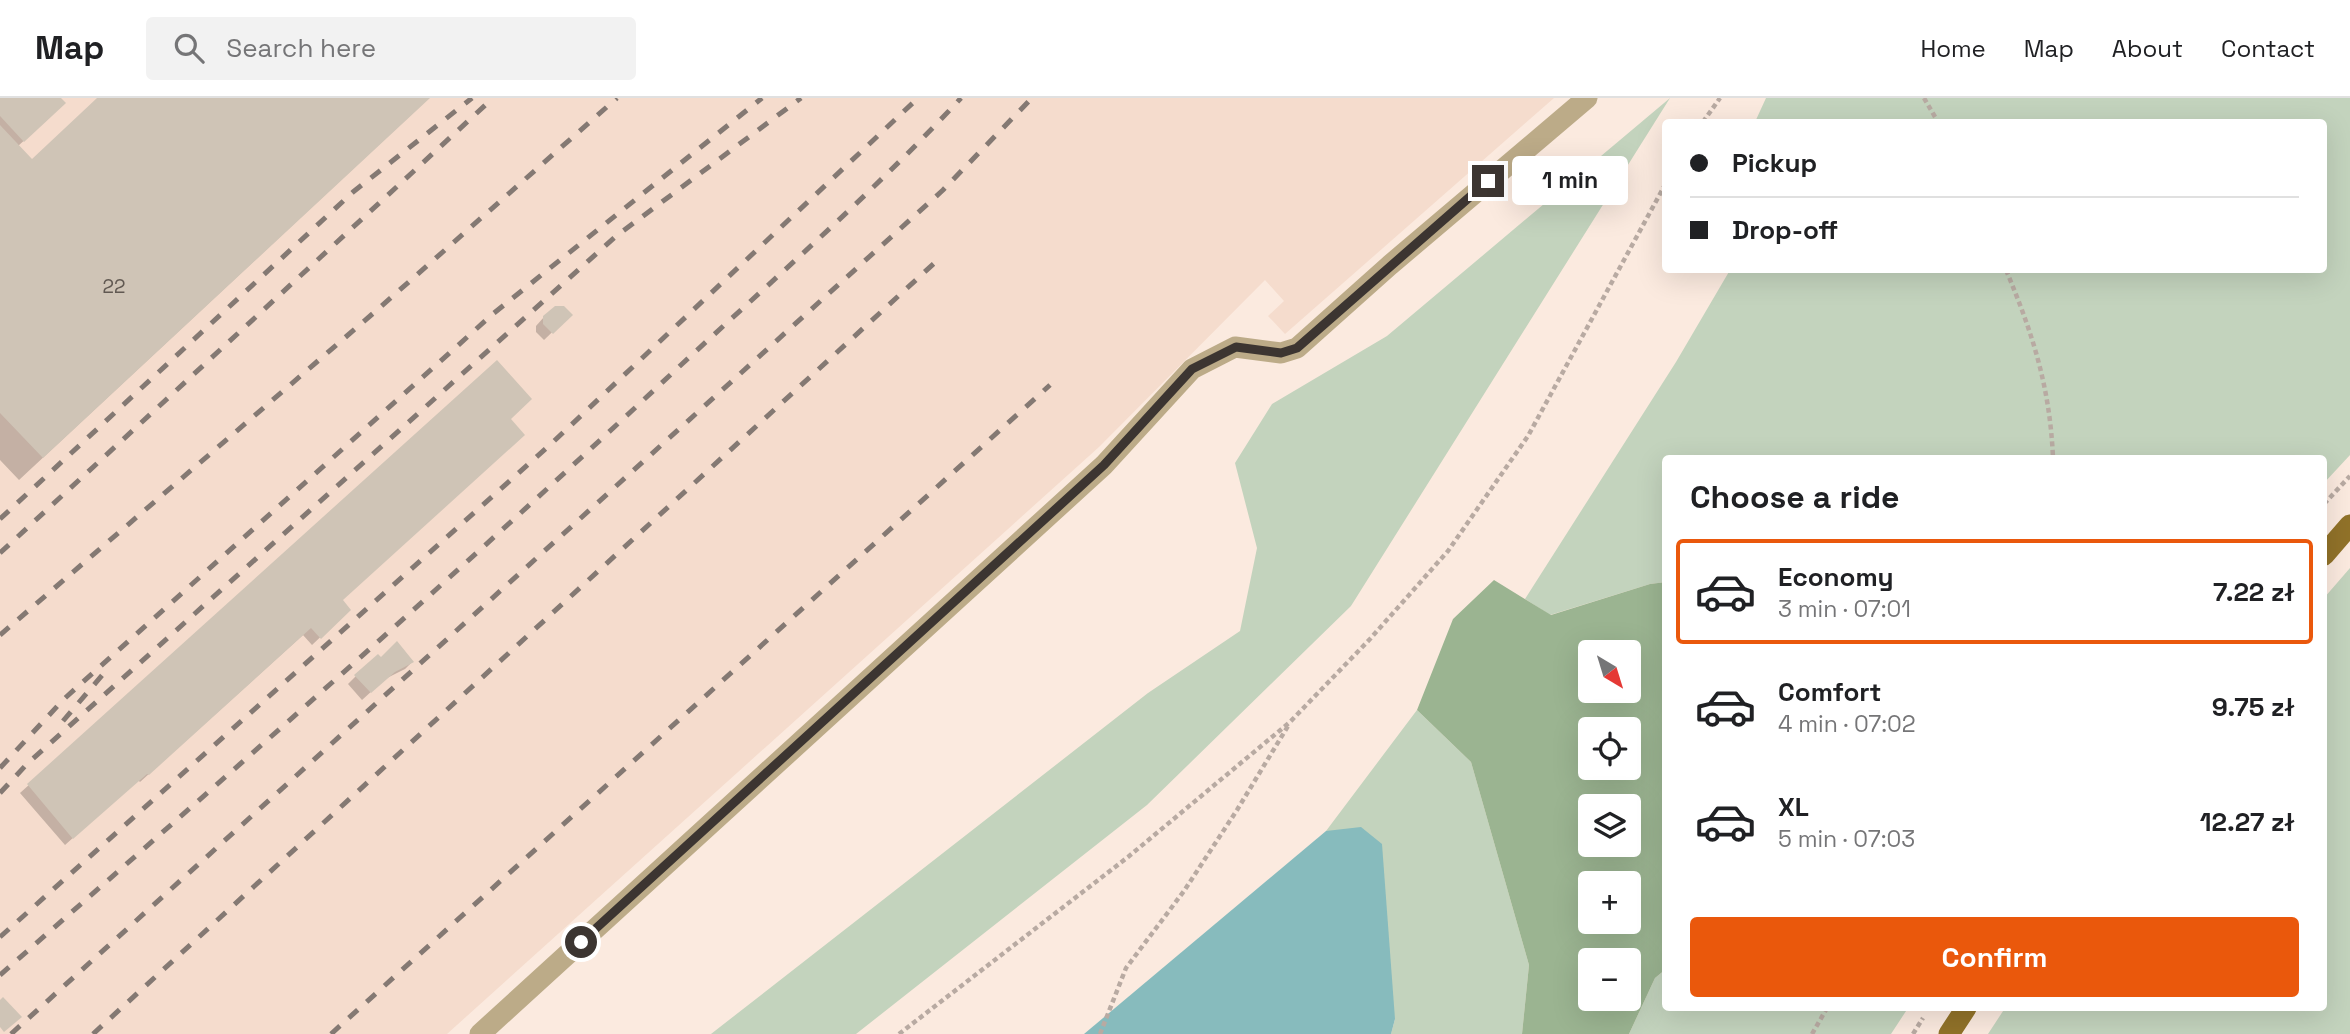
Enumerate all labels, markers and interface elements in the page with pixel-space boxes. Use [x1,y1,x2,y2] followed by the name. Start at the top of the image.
[146,17,636,80] search box
[35,27,104,69] text: Map
[170,29,208,67] icon: search
[226,31,376,65] text: Search here
[1920,33,1986,64] text: Home
[2024,33,2074,64] text: Map
[2112,33,2183,64] text: About
[2221,33,2315,64] text: Contact
[1732,146,1817,180] text: Pickup
[1512,156,1628,206] callout: 1 min
[1472,165,1504,197] route end
[1542,165,1598,195] text: 1 min
[1732,213,1838,247] text: Drop-off
[103,274,125,299] house number: 22
[1690,477,1900,517] text: Choose a ride
[1694,560,1757,623] icon: car
[1778,560,1894,594] text: Economy
[2213,575,2295,609] text: 7.22 zł
[1778,594,1911,624] text: 3 min · 07:01
[1578,640,1642,704] north arrow
[1578,640,1641,1011] map controls
[1694,675,1757,738] icon: car
[1778,675,1881,709] text: Comfort
[2212,690,2295,724] text: 9.75 zł
[1778,709,1916,739] text: 4 min · 07:02
[1578,717,1641,780] button: locate
[1694,790,1757,853] icon: car
[1778,790,1809,824] text: XL
[1578,794,1641,857] button: layers
[2200,805,2295,839] text: 12.27 zł
[1778,824,1915,854] text: 5 min · 07:03
[1578,871,1641,934] button: +
[1690,917,2299,997] button: Confirm
[565,926,597,958] route start
[1578,948,1641,1011] button: −

